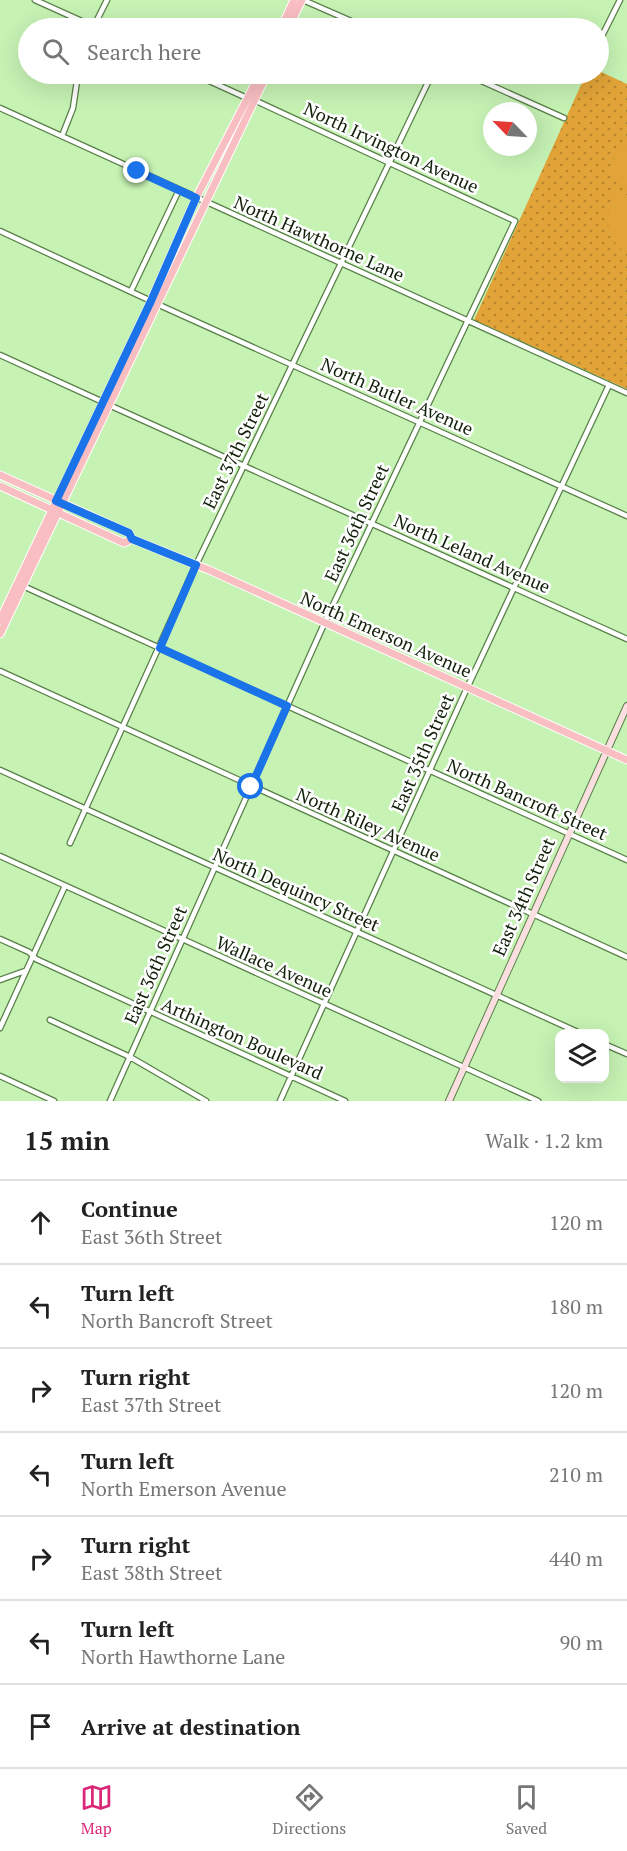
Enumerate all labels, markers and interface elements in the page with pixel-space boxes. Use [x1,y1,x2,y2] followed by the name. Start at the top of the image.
[18,18,609,84] search box
[39,35,72,68] icon: search
[87,37,201,66] text: Search here
[300,96,483,198] street label: North Irvington Avenue
[483,102,537,156] north arrow
[123,157,149,183] route end
[231,190,408,286] street label: North Hawthorne Lane
[318,352,477,440] street label: North Butler Avenue
[197,388,274,513] street label: East 37th Street
[318,460,394,585] street label: East 36th Street
[390,508,554,598] street label: North Leland Avenue
[297,585,476,683] street label: North Emerson Avenue
[385,689,459,816] street label: East 35th Street
[444,753,612,845] street label: North Bancroft Street
[237,773,263,799] route start
[293,782,444,867] street label: North Riley Avenue
[486,833,560,960] street label: East 34th Street
[209,842,384,937] street label: North Dequincy Street
[118,901,192,1028] street label: East 36th Street
[213,930,336,1002] street label: Wallace Avenue
[158,992,327,1085] street label: Arthington Boulevard
[555,1029,609,1083] map controls
[555,1029,609,1083] button: layers
[24,1123,110,1157] text: 15 min
[485,1127,603,1154] text: Walk · 1.2 km
[81,1194,178,1223] text: Continue
[24,1206,57,1239] icon: ahead
[549,1209,603,1236] text: 120 m
[81,1223,222,1250] text: East 36th Street
[81,1278,174,1307] text: Turn left
[24,1290,57,1323] icon: left
[549,1293,603,1320] text: 180 m
[81,1307,273,1334] text: North Bancroft Street
[81,1362,190,1391] text: Turn right
[24,1374,57,1407] icon: right
[549,1377,603,1404] text: 120 m
[81,1391,222,1418] text: East 37th Street
[81,1446,174,1475] text: Turn left
[24,1458,57,1491] icon: left
[549,1461,603,1488] text: 210 m
[81,1475,287,1502] text: North Emerson Avenue
[81,1530,190,1559] text: Turn right
[24,1542,57,1575] icon: right
[549,1545,603,1572] text: 440 m
[81,1559,222,1586] text: East 38th Street
[81,1614,174,1643] text: Turn left
[24,1626,57,1659] icon: left
[560,1629,603,1656] text: 90 m
[81,1643,285,1670] text: North Hawthorne Lane
[24,1710,57,1743] icon: arrive
[81,1712,300,1741] text: Arrive at destination
[80,1781,113,1839] tab: Map
[272,1781,346,1839] tab: Directions
[506,1781,547,1839] tab: Saved

